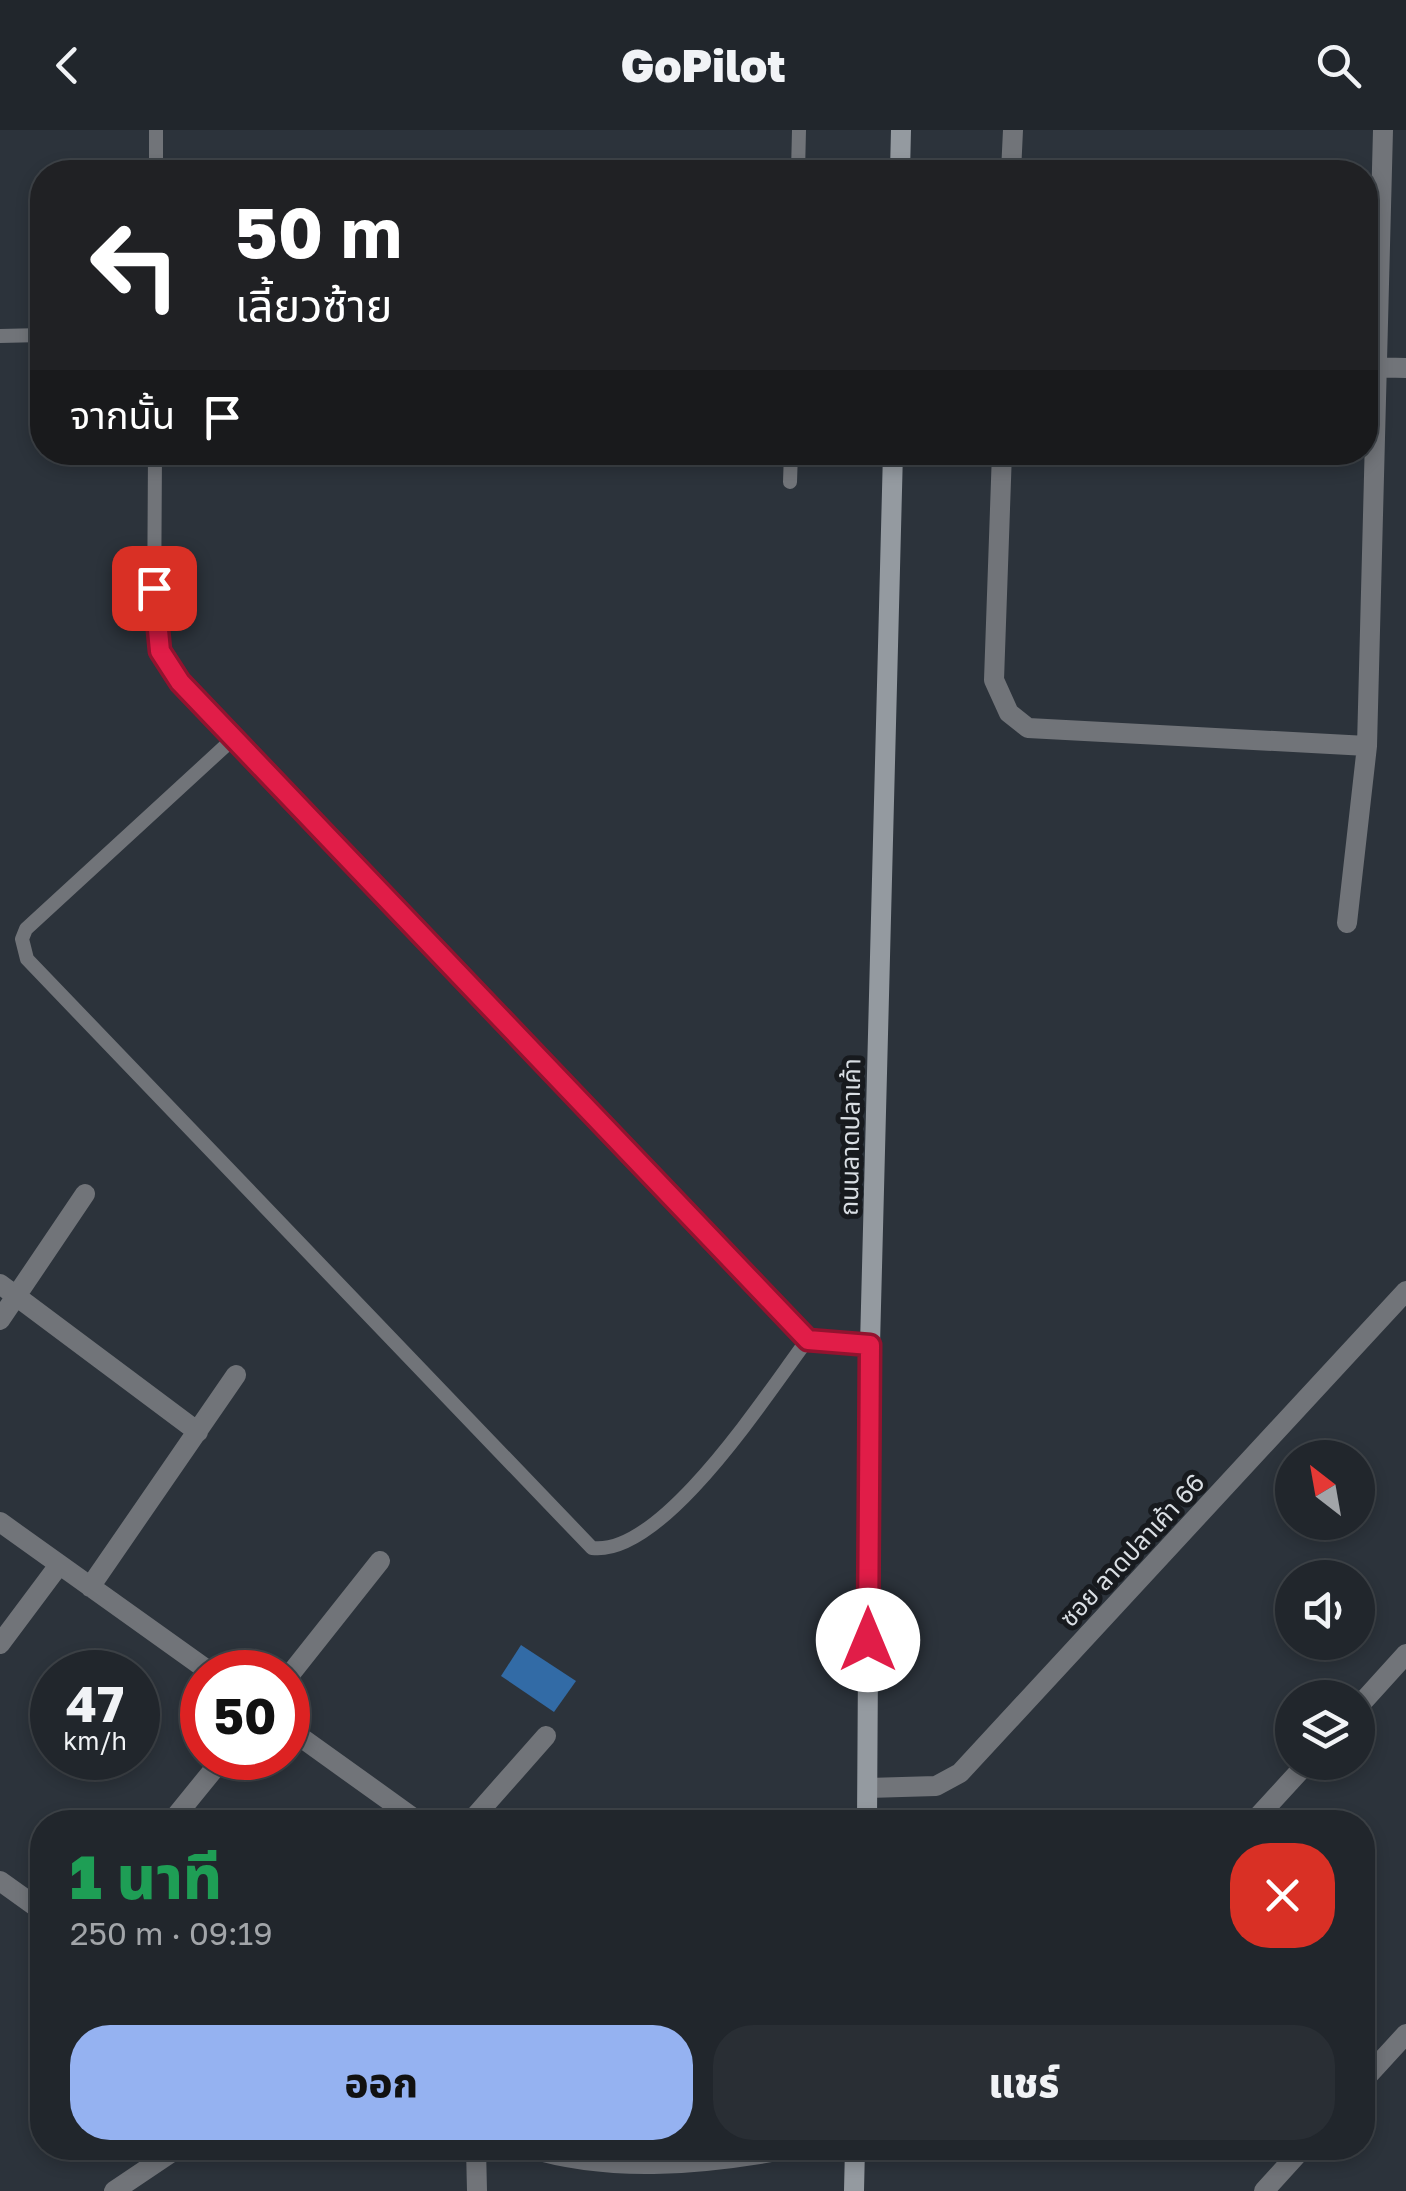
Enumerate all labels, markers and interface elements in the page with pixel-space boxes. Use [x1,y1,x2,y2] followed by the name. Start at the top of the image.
[40,38,95,93] icon: back
[620,38,786,92] text: GoPilot
[1311,38,1366,93] icon: search
[235,189,402,273] text: 50 m
[70,200,200,330] icon: left
[235,278,392,332] text: เลี้ยวซ้าย
[195,390,250,445] icon: arrive
[70,392,175,437] text: จากนั้น
[112,546,197,631] pin
[127,561,182,616] icon: arrive
[833,1058,866,1216] street label: ถนนลาดปลาเค้า
[1275,1440,1375,1540] north arrow
[1275,1440,1375,1780] map controls
[1053,1467,1210,1633] street label: ซอย ลาดปลาเค้า 66
[1275,1560,1375,1660] button: sound
[816,1588,920,1692] position arrow
[180,1650,310,1780] speed limit sign: 50
[66,1673,124,1733] text: 47
[1275,1680,1375,1780] button: layers
[63,1725,127,1756] text: km/h
[70,1840,222,1912] text: 1 นาที
[1230,1843,1335,1948] button: close
[70,1914,273,1952] text: 250 m · 09:19
[70,2025,693,2140] button: ออก
[713,2025,1335,2140] button: แชร์

